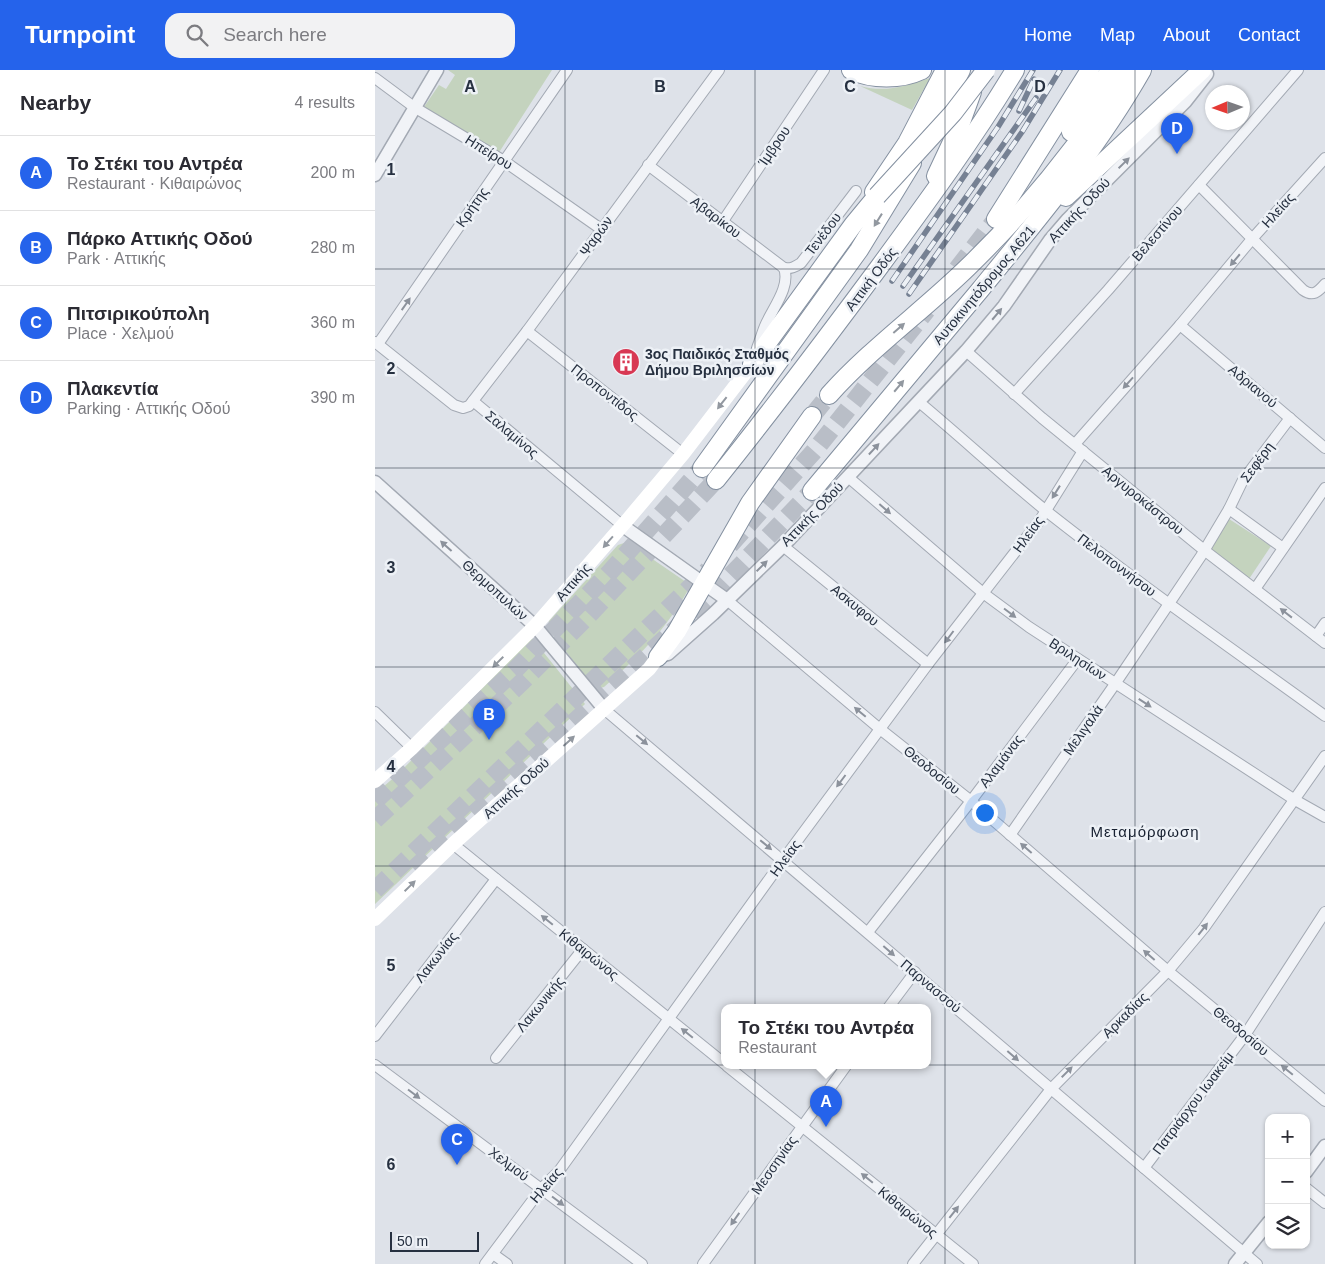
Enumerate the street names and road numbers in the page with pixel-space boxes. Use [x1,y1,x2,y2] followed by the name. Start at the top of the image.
[754,123,793,170] street label: Ίμβρου
[462,131,516,173] street label: Ηπείρου
[1045,174,1113,246] street label: Αττικής Οδού
[452,184,492,230] street label: Κρήτης
[1258,189,1298,231] street label: Ηλείας
[688,193,744,241] street label: Αβαρίκου
[1128,202,1186,264] street label: Βελεστίνου
[802,209,844,259] street label: Τενέδου
[576,213,616,259] street label: Ψαρών
[930,222,1039,348] street label: Αυτοκινητόδρομος Α621
[842,244,900,314] street label: Αττική Οδός
[568,361,642,423] street label: Προποντίδος
[1225,361,1281,411] street label: Αδριανού
[482,407,542,461] street label: Σαλαμίνος
[1237,439,1277,485] street label: Σεφέρη
[1099,462,1187,538] street label: Αργυροκάστρου
[777,479,847,549] street label: Αττικής Οδού
[1009,512,1047,555] street label: Ηλείας
[1075,530,1159,600] street label: Πελοποννήσου
[459,556,531,624] street label: Θερμοπυλών
[552,560,594,604] street label: Αττικής
[828,581,882,629] street label: Ασκυφου
[1046,635,1110,683] street label: Βριλησίων
[1060,702,1106,758] street label: Μελιγαλά
[976,731,1026,791] street label: Αλαμάνας
[901,742,963,798] street label: Θεοδοσίου
[480,754,552,822] street label: Αττικής Οδού
[766,836,804,879] street label: Ηλείας
[556,925,622,983] street label: Κιθαιρώνος
[411,928,461,986] street label: Λακωνίας
[898,956,964,1016] street label: Παρνασσού
[513,973,567,1035] street label: Λακωνικής
[1099,989,1151,1041] street label: Αρκαδίας
[1210,1003,1272,1059] street label: Θεοδοσίου
[1149,1048,1237,1158] street label: Πατριάρχου Ιωακείμ
[748,1132,800,1197] street label: Μεσσηνίας
[486,1144,532,1184] street label: Χελμού
[527,1164,566,1206] street label: Ηλείας
[875,1183,941,1241] street label: Κιθαιρώνος

